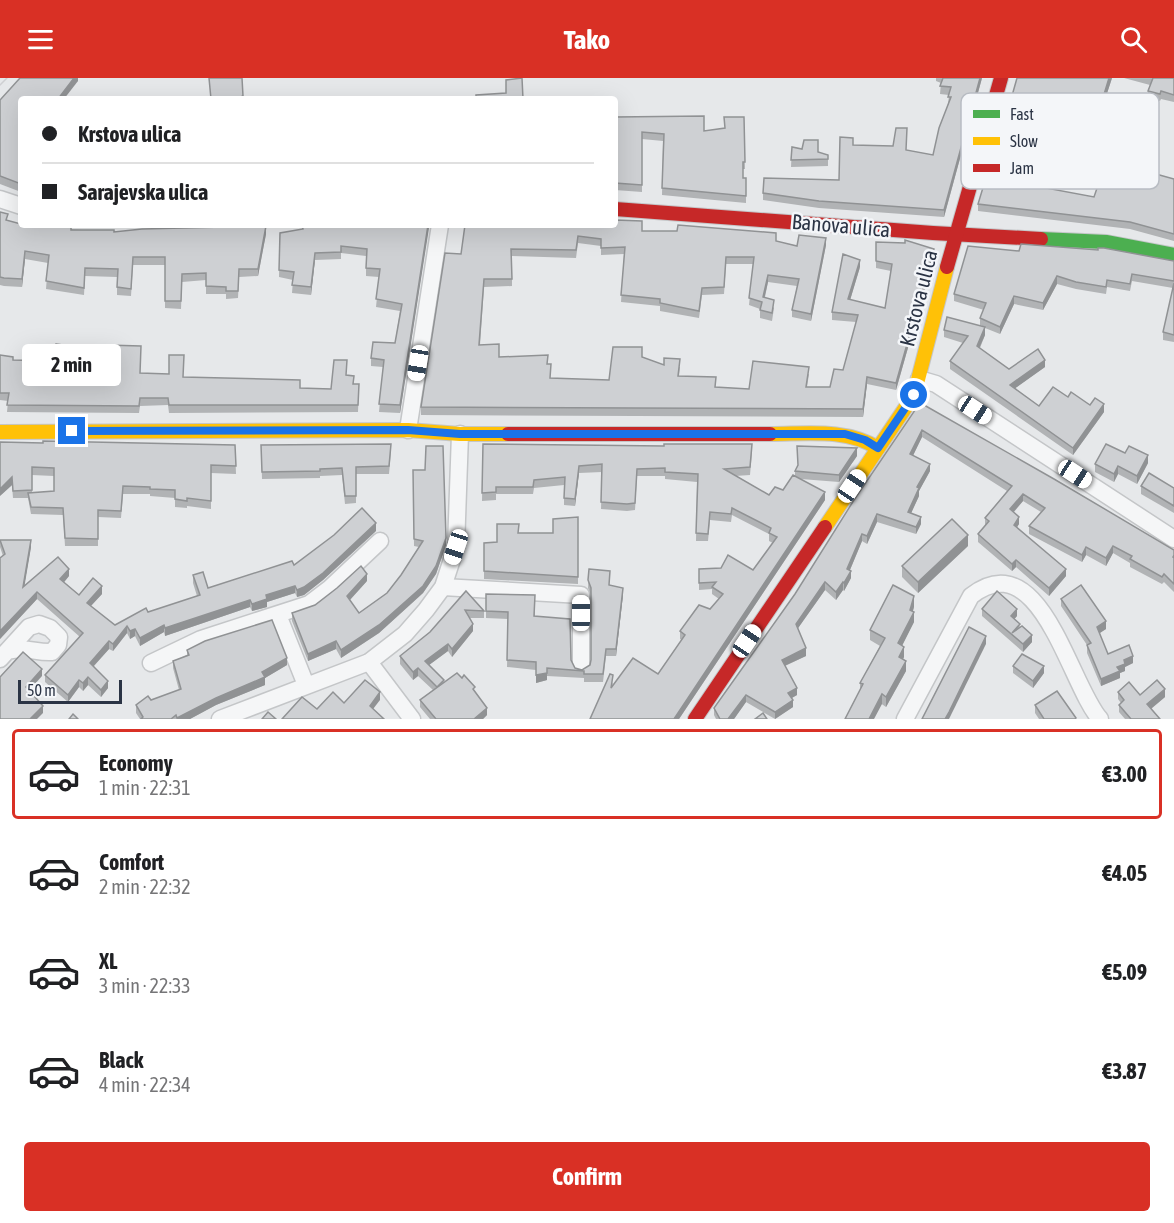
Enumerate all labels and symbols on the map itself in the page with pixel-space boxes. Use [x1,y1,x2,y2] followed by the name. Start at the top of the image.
[961,93,1159,189] legend
[1010,105,1034,123] text: Fast
[1010,132,1038,150] text: Slow
[1010,159,1034,177] text: Jam
[791,209,891,241] street label: Banova ulica
[894,247,942,349] street label: Krstova ulica
[22,344,122,386] callout: 2 min
[406,344,430,382] car
[900,381,927,408] route start
[955,393,995,427] car
[58,417,85,444] route end
[1055,457,1095,491] car
[834,466,870,506] car
[442,527,470,567] car
[572,595,590,631] car
[729,621,765,661] car
[18,677,122,704] scale bar

